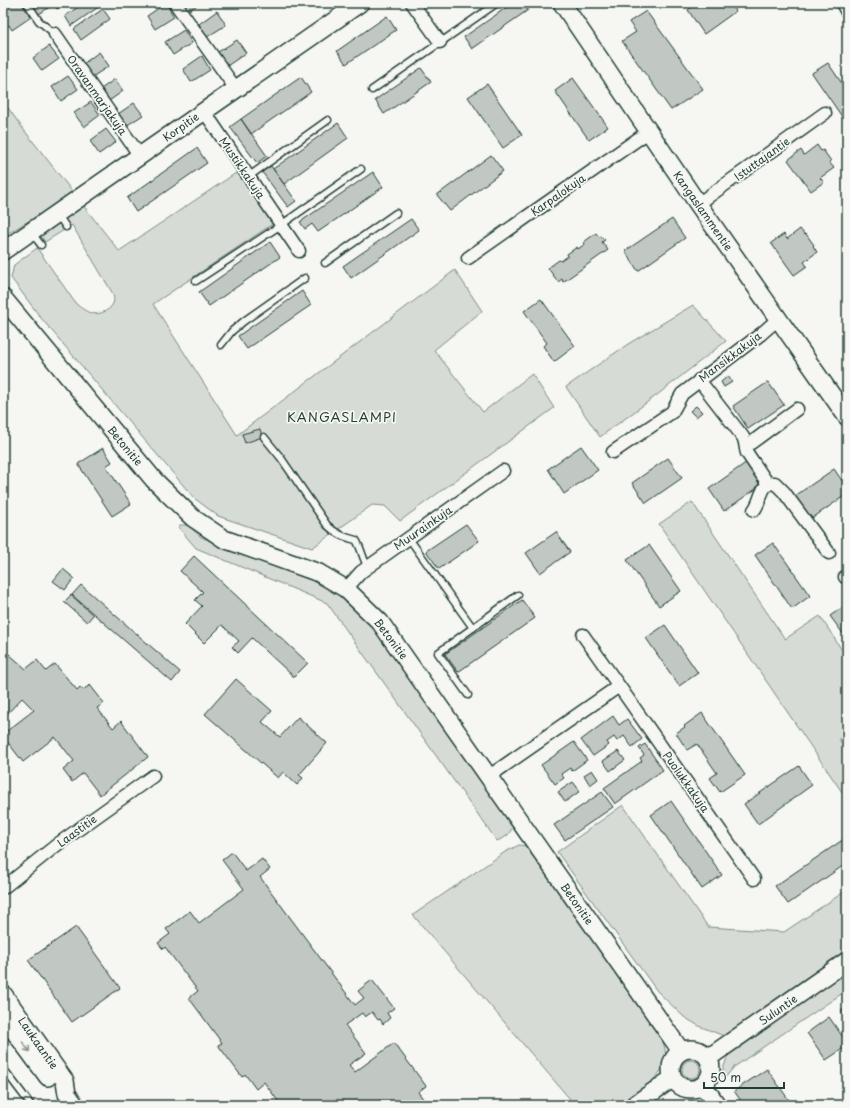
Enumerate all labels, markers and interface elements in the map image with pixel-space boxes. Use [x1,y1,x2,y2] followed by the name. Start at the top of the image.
[63,51,132,138] street label: Oravanmarjakuja
[159,108,202,145] street label: Korpitie
[730,132,793,185] street label: Istuttajantie
[215,133,270,202] street label: Mustikkakuja
[669,167,737,254] street label: Kangaslammentie
[527,169,589,220] street label: Karpalokuja
[695,327,765,386] street label: Mansikkakuja
[287,407,397,426] district label: KANGASLAMPI
[104,422,147,469] street label: Betonitie
[390,501,456,554] street label: Muurainkuja
[370,615,413,663] street label: Betonitie
[659,748,714,816] street label: Puolukkakuja
[53,810,100,851] street label: Laastitie
[557,879,598,928] street label: Betonitie
[755,990,801,1029] street label: Suluntie
[14,1013,63,1072] street label: Laukaantie
[22,1041,30,1052] one-way arrow
[704,1064,784,1090] scale bar
[710,1068,741,1086] text: 50 m

